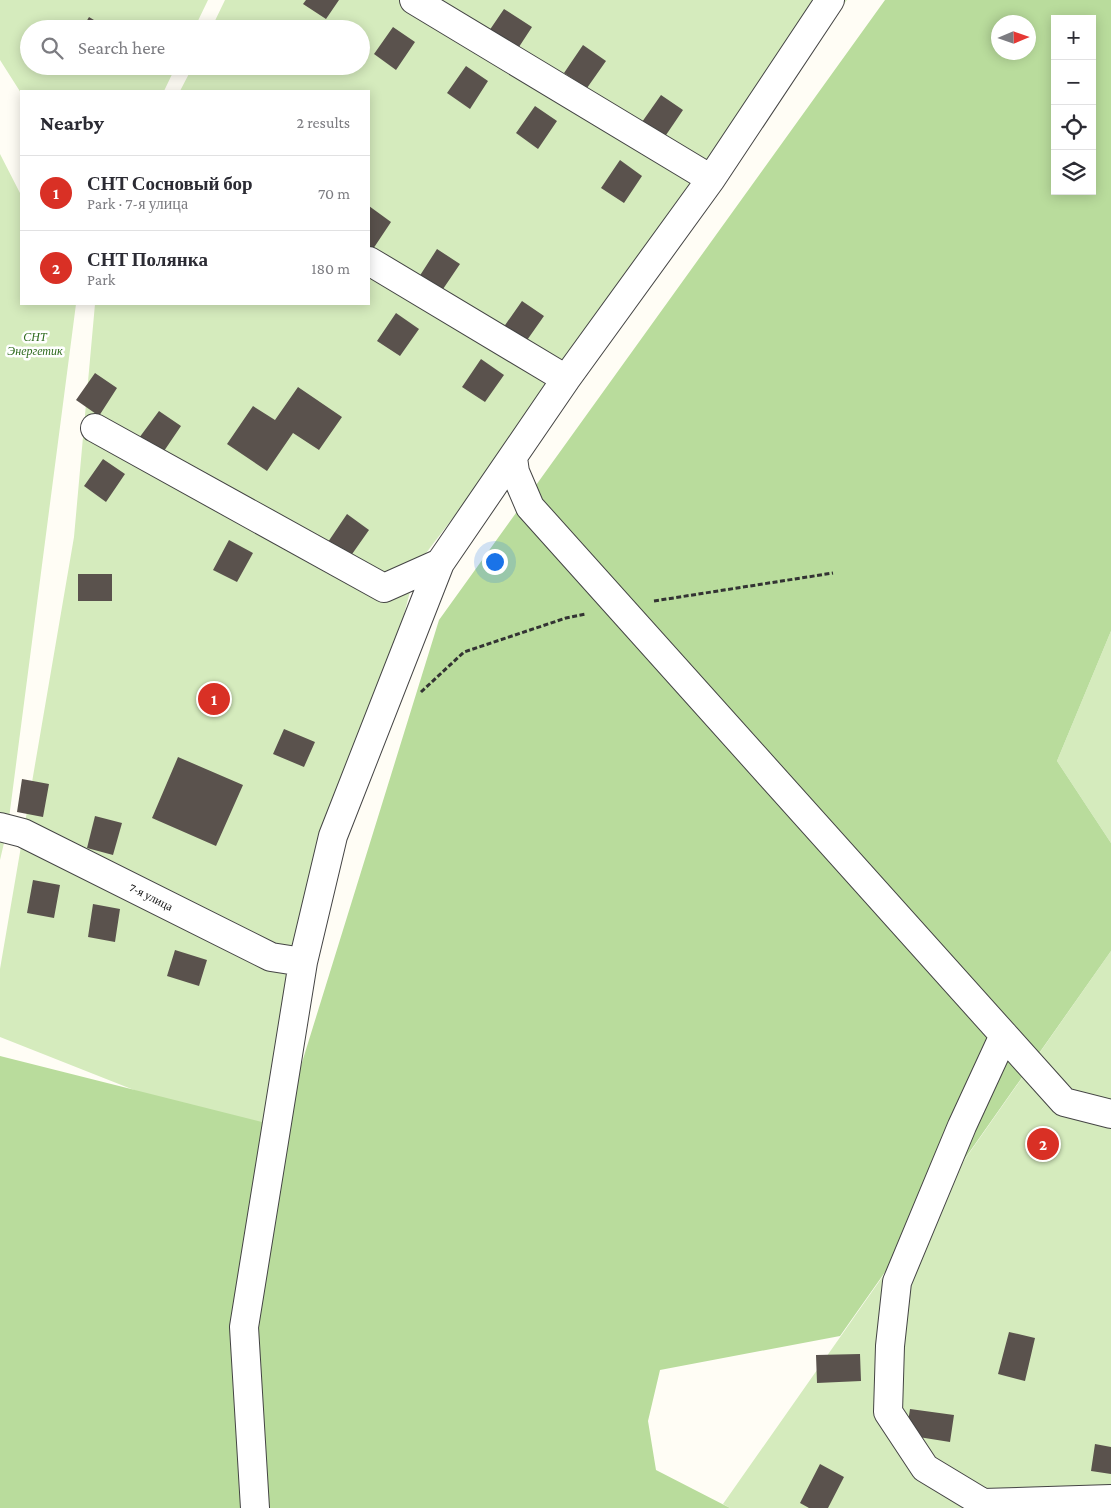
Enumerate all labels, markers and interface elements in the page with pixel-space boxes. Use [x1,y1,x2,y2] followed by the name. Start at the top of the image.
[991,15,1036,60] north arrow
[1051,15,1096,195] map controls
[1051,15,1096,60] button: +
[20,20,370,75] search box
[38,34,66,62] icon: search
[78,37,165,58] text: Search here
[1051,60,1096,105] button: −
[1051,105,1096,150] button: locate
[40,111,104,135] text: Nearby
[297,114,350,131] text: 2 results
[1051,150,1096,195] button: layers
[87,173,252,194] text: СНТ Сосновый бор
[53,185,59,202] text: 1
[318,185,350,202] text: 70 m
[87,195,188,212] text: Park · 7-я улица
[87,249,208,270] text: СНТ Полянка
[52,260,60,277] text: 2
[311,260,350,277] text: 180 m
[87,271,115,288] text: Park
[7,330,63,358] park label: СНТ Энергетик
[482,549,508,575] your location
[198,680,230,718] pin: 1
[127,880,176,914] street label: 7-я улица
[1027,1125,1059,1163] pin: 2

